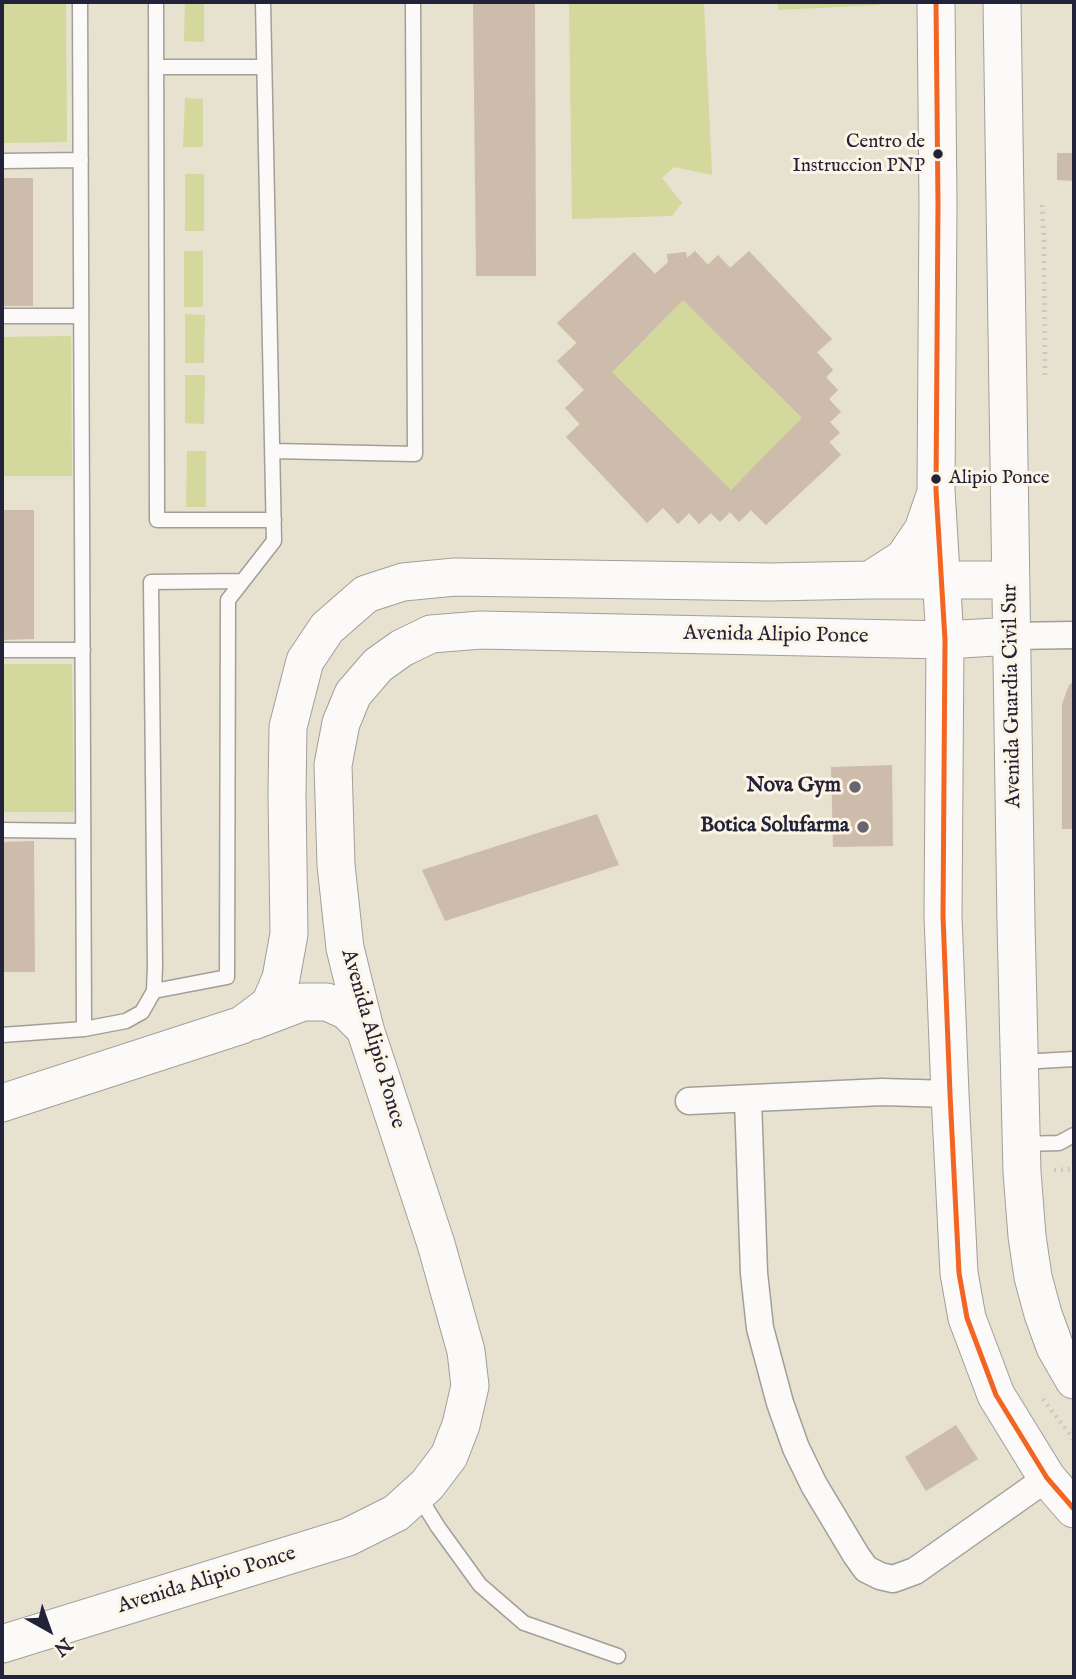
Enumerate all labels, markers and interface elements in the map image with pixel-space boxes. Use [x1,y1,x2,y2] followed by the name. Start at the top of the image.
[793,132,925,176] place label: Centro de Instruccion PNP
[931,147,945,161] marker: Centro de Instruccion PNP
[949,468,1049,490] place label: Alipio Ponce
[929,472,943,486] marker: Alipio Ponce
[998,584,1028,808] street label: Avenida Guardia Civil Sur
[683,622,869,650] street label: Avenida Alipio Ponce
[746,774,841,800] place label: Nova Gym
[847,779,863,795] marker: Nova Gym
[700,814,849,840] place label: Botica Solufarma
[855,819,871,835] marker: Botica Solufarma
[334,947,410,1131] street label: Avenida Alipio Ponce
[115,1542,299,1620] street label: Avenida Alipio Ponce
[14,1595,84,1665] north arrow
[48,1632,77,1661] text: N

